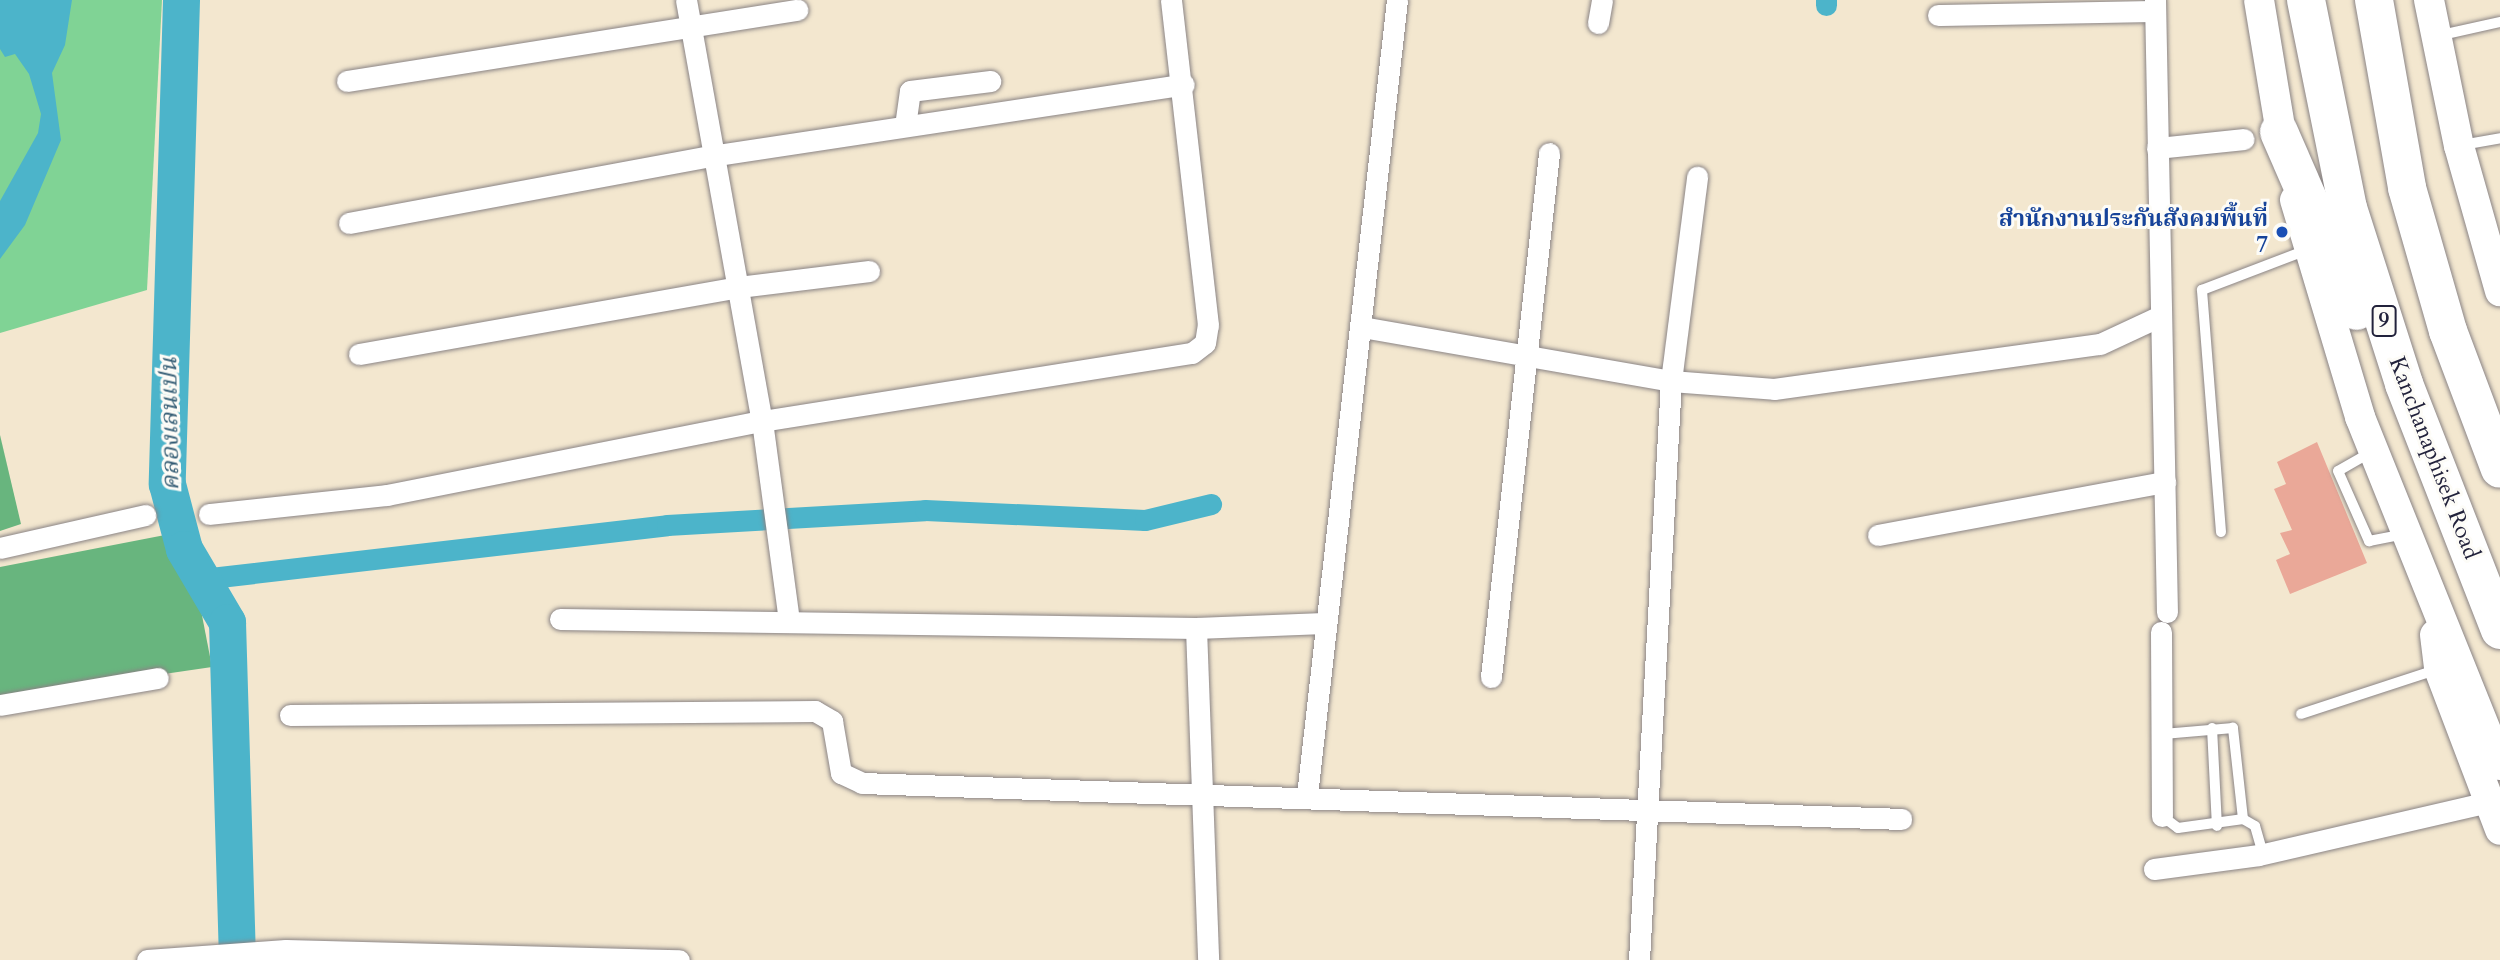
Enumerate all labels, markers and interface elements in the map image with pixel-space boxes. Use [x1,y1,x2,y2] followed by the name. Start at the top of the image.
[1999,205,2268,259] place label: สำนักงานประกันสังคมพื้นที่ 7
[2274,224,2290,240] marker: สำนักงานประกันสังคมพื้นที่ 7
[2370,304,2398,338] road number: 9
[2383,353,2485,563] street label: Kanchanaphisek Road
[154,357,186,491] water label: คลองเลนเปน

